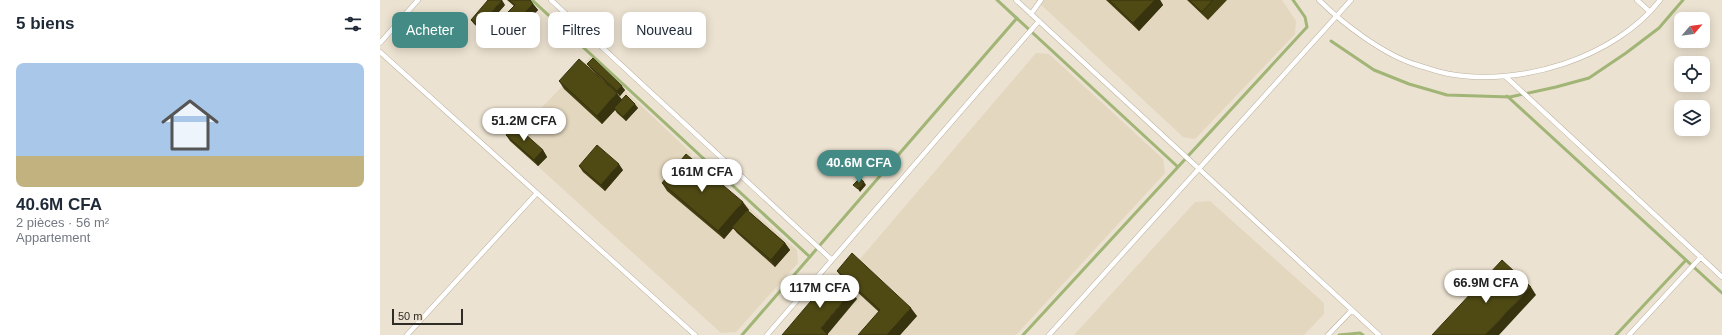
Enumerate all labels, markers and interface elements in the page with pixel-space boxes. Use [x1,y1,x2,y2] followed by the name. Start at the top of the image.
[392,12,468,48] chip: Acheter
[476,12,540,48] chip: Louer
[548,12,614,48] chip: Filtres
[622,12,706,48] chip: Nouveau
[1674,12,1710,48] north arrow
[1674,12,1710,136] map controls
[342,13,364,35] icon: filters
[16,14,75,33] text: 5 biens
[1674,56,1710,92] button: locate
[154,89,226,161] icon: home
[1674,100,1710,136] button: layers
[478,108,570,142] pin: 51.2M CFA
[491,113,557,128] text: 51.2M CFA
[813,150,905,184] pin: 40.6M CFA
[826,155,892,170] text: 40.6M CFA
[661,159,743,193] pin: 161M CFA
[671,164,733,179] text: 161M CFA
[16,195,102,214] text: 40.6M CFA
[16,215,109,230] text: 2 pièces · 56 m²
[16,230,90,245] text: Appartement
[1440,270,1532,304] pin: 66.9M CFA
[779,275,861,309] pin: 117M CFA
[1453,275,1519,290] text: 66.9M CFA
[789,280,851,295] text: 117M CFA
[392,307,463,326] scale bar
[398,310,422,322] text: 50 m

